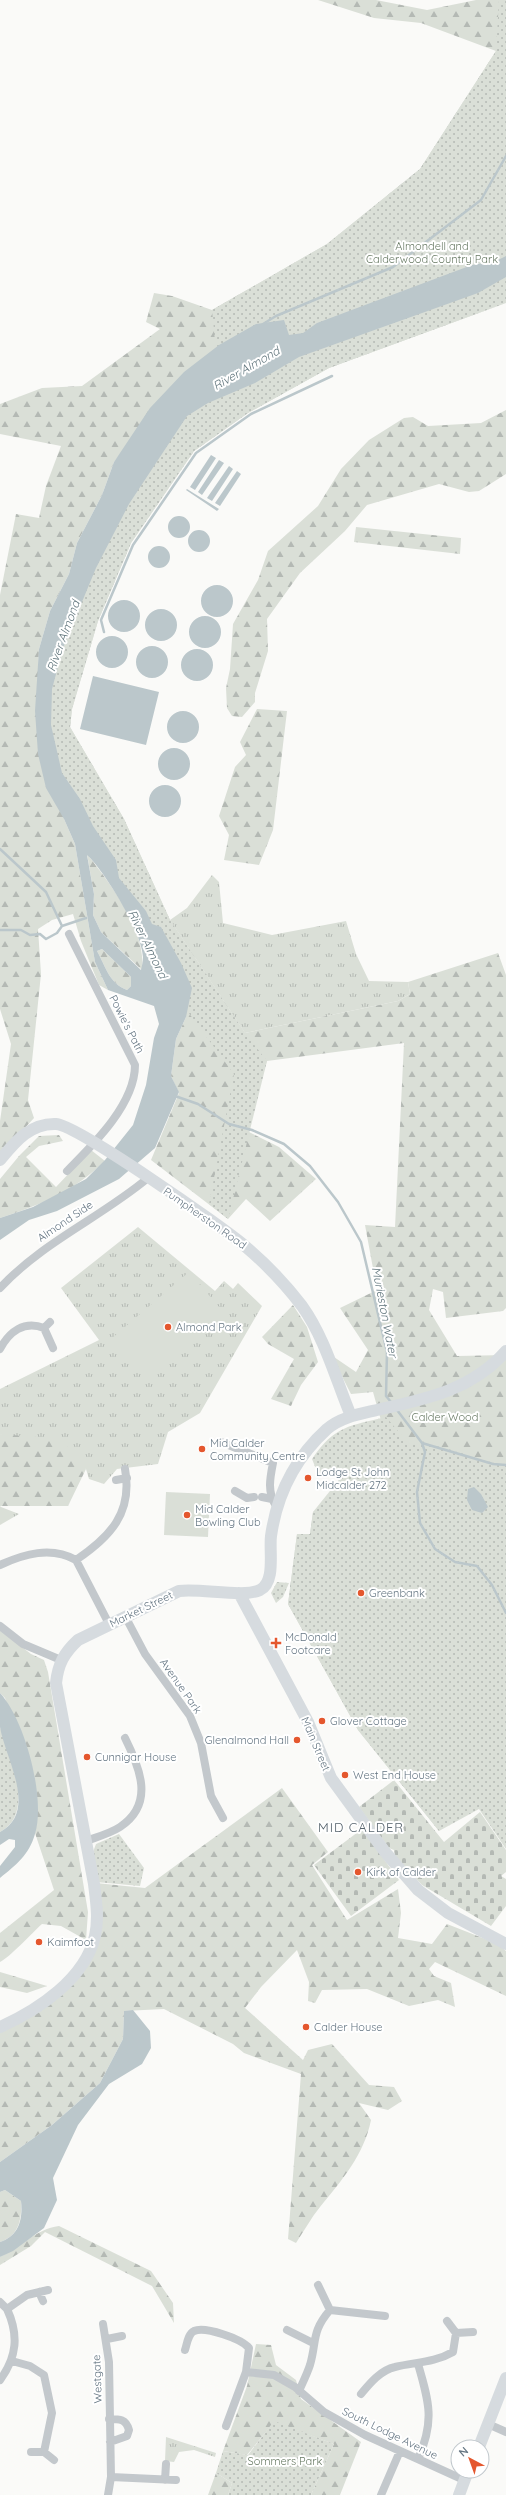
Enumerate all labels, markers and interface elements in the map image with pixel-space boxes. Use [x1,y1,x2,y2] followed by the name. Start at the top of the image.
[366,239,498,266] park label: Almondell and Calderwood Country Park
[210,342,284,393] water label: River Almond
[43,597,83,674] water label: River Almond
[125,907,172,982] water label: River Almond
[106,993,148,1055] street label: Powie's Path
[161,1184,249,1252] street label: Pumpherston Road
[35,1197,95,1245] street label: Almond Side
[369,1265,401,1360] water label: Murieston Water
[176,1320,242,1334] place label: Almond Park
[163,1322,173,1332] marker: Almond Park
[412,1410,478,1424] park label: Calder Wood
[210,1436,306,1463] place label: Mid Calder Community Centre
[197,1444,207,1454] marker: Mid Calder Community Centre
[316,1465,389,1492] place label: Lodge St John Midcalder 272
[303,1473,313,1483] marker: Lodge St John Midcalder 272
[195,1502,261,1529] place label: Mid Calder Bowling Club
[182,1510,192,1520] marker: Mid Calder Bowling Club
[369,1586,425,1600] place label: Greenbank
[107,1588,175,1630] street label: Market Street
[356,1588,366,1598] marker: Greenbank
[285,1630,337,1657] place label: McDonald Footcare
[270,1637,282,1649] marker: McDonald Footcare
[157,1656,205,1716] street label: Avenue Park
[330,1714,407,1728] place label: Glover Cottage
[298,1715,334,1773] street label: Main Street
[317,1716,327,1726] marker: Glover Cottage
[205,1733,289,1747] place label: Glenalmond Hall
[292,1735,302,1745] marker: Glenalmond Hall
[95,1750,176,1764] place label: Cunnigar House
[82,1752,92,1762] marker: Cunnigar House
[353,1768,436,1782] place label: West End House
[340,1770,350,1780] marker: West End House
[318,1819,404,1835] district label: MID CALDER
[366,1865,437,1879] place label: Kirk of Calder
[353,1867,363,1877] marker: Kirk of Calder
[47,1935,94,1949] place label: Kaimfoot
[34,1937,44,1947] marker: Kaimfoot
[314,2020,383,2034] place label: Calder House
[301,2022,311,2032] marker: Calder House
[89,2354,105,2404] street label: Westgate
[340,2404,440,2462] street label: South Lodge Avenue
[450,2439,490,2479] north arrow
[456,2444,471,2459] text: N
[248,2454,323,2468] park label: Sommers Park

